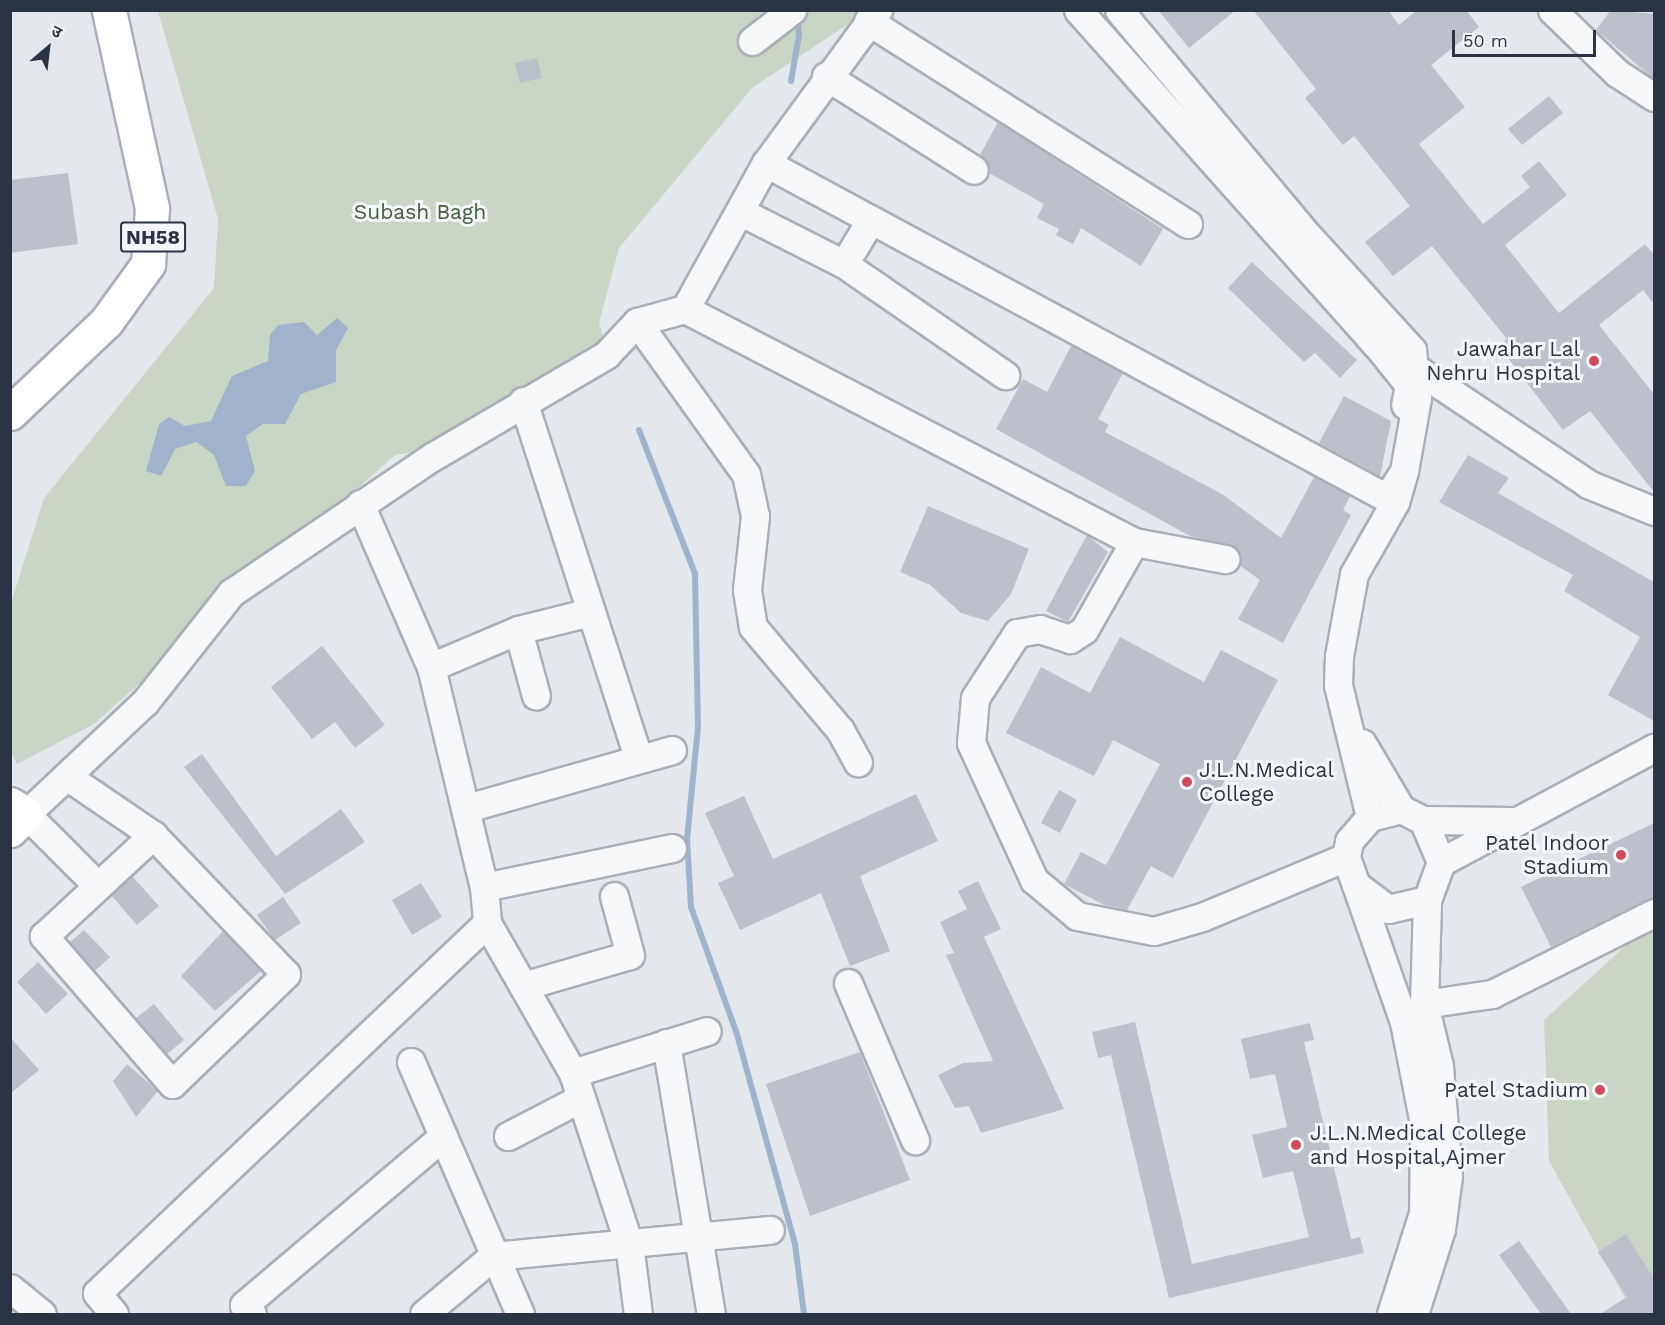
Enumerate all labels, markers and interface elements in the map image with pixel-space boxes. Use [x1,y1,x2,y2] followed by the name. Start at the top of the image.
[18,18,78,78] north arrow
[1455,18,1599,56] scale bar
[48,21,65,42] text: उ
[1463,30,1508,51] text: 50 m
[354,199,486,225] park label: Subash Bagh
[120,220,186,254] road number: NH58
[1426,336,1580,386] place label: Jawahar Lal Nehru Hospital
[1585,352,1603,370] marker: Jawahar Lal Nehru Hospital
[1199,757,1334,807] place label: J.L.N.Medical College
[1180,775,1194,789] marker: J.L.N.Medical College
[1484,830,1609,880] place label: Patel Indoor Stadium
[1614,848,1628,862] marker: Patel Indoor Stadium
[1443,1077,1588,1103] place label: Patel Stadium
[1593,1083,1607,1097] marker: Patel Stadium
[1310,1120,1527,1170] place label: J.L.N.Medical College and Hospital,Ajmer
[1287,1136,1305,1154] marker: J.L.N.Medical College and Hospital,Ajmer

